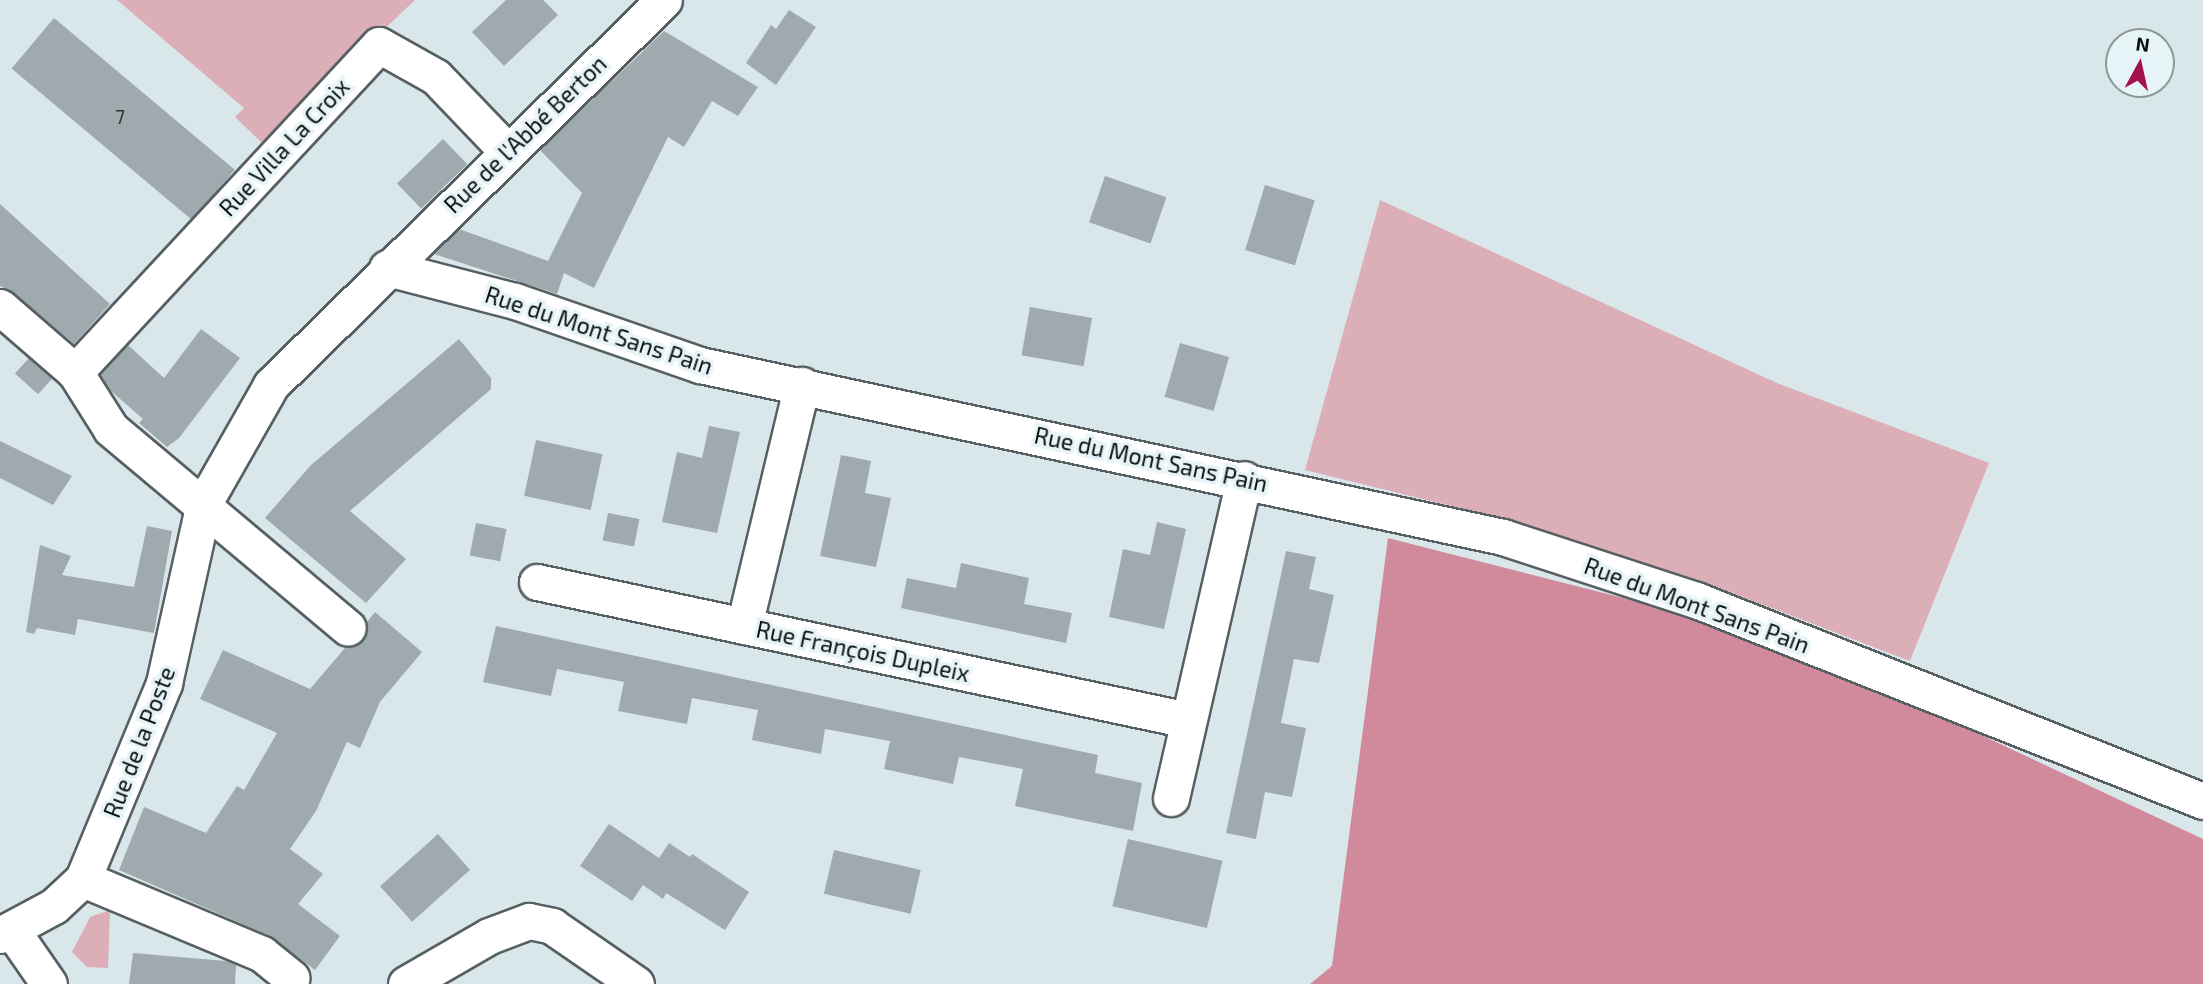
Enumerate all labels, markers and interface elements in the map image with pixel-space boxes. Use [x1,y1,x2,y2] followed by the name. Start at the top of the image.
[2105,28,2175,98] north arrow
[2134,31,2151,56] text: N
[438,49,612,219] street label: Rue de l'Abbé Berton
[213,72,355,222] street label: Rue Villa La Croix
[115,106,125,128] house number: 7
[482,280,716,380] street label: Rue du Mont Sans Pain
[1032,421,1270,497] street label: Rue du Mont Sans Pain
[1581,551,1813,659] street label: Rue du Mont Sans Pain
[754,615,972,687] street label: Rue François Dupleix
[98,663,180,821] street label: Rue de la Poste

